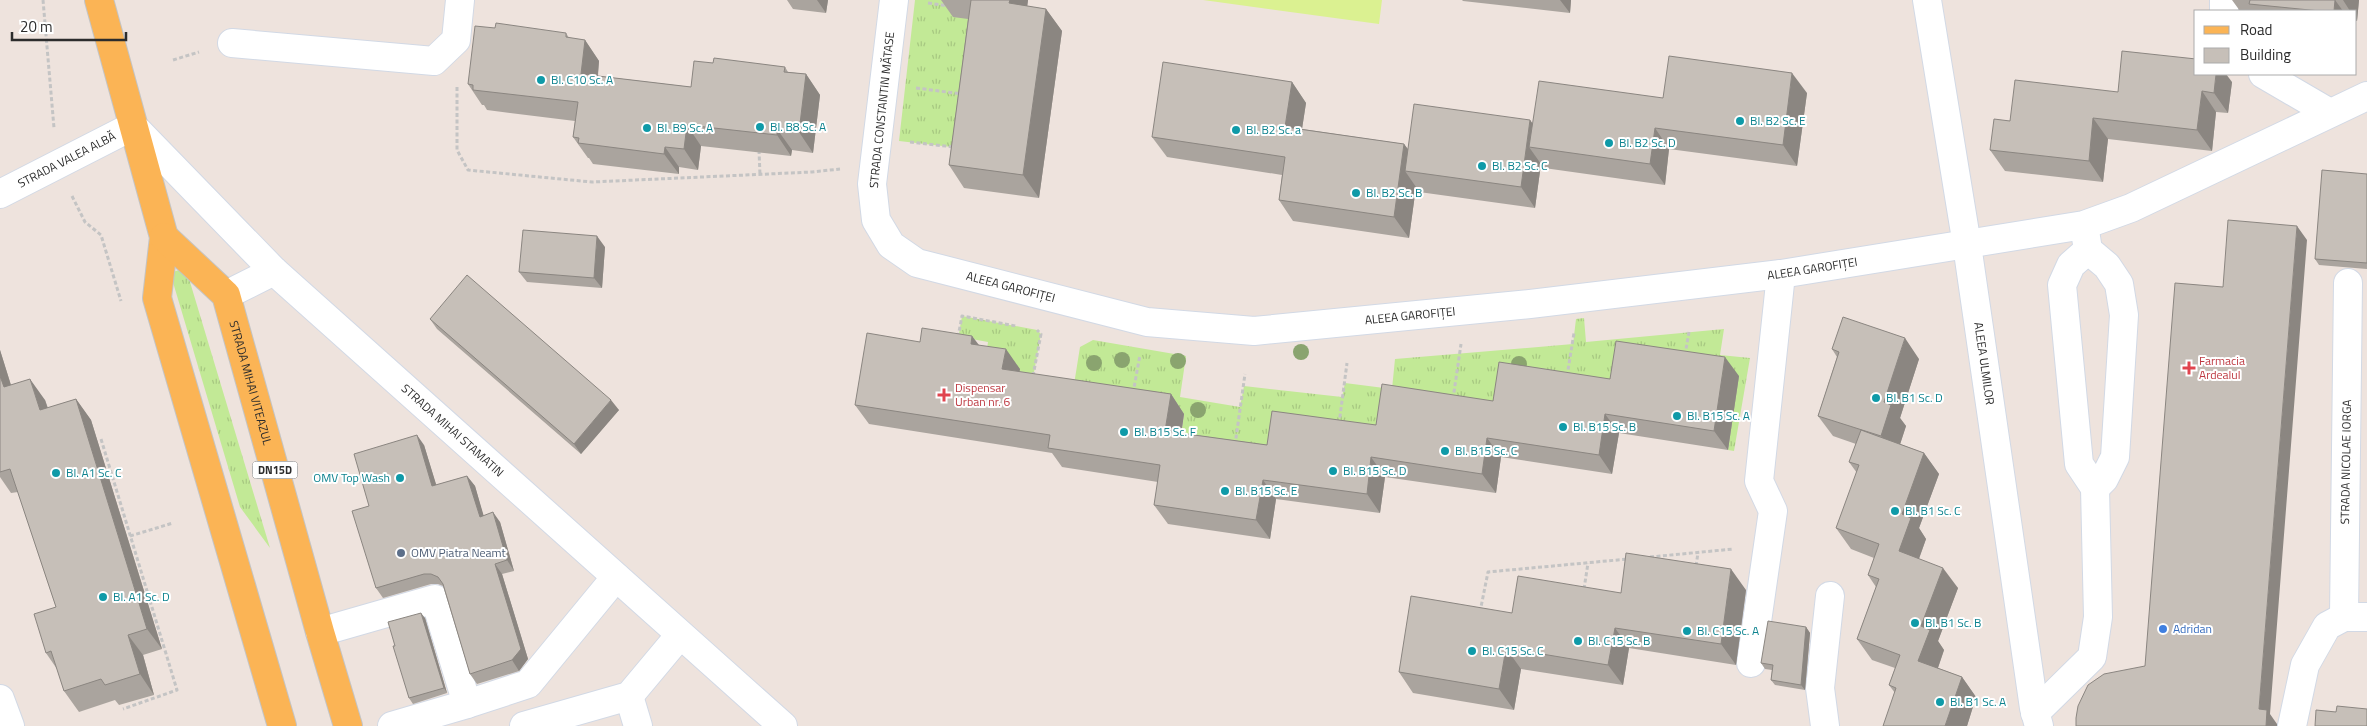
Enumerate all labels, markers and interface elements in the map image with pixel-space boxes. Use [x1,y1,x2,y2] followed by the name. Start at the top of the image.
[12,10,126,42] scale bar
[2194,10,2357,75] legend
[20,15,53,38] text: 20 m
[2240,18,2272,41] text: Road
[864,30,899,189] street label: STRADA CONSTANTIN MĂTASE
[2240,43,2291,66] text: Building
[551,70,613,89] place label: Bl. C10 Sc. A
[535,74,547,86] marker: Bl. C10 Sc. A
[1750,111,1806,130] place label: Bl. B2 Sc. E
[1734,115,1746,127] marker: Bl. B2 Sc. E
[770,117,826,136] place label: Bl. B8 Sc. A
[657,118,713,137] place label: Bl. B9 Sc. A
[1246,120,1301,139] place label: Bl. B2 Sc. a
[754,121,766,133] marker: Bl. B8 Sc. A
[641,122,653,134] marker: Bl. B9 Sc. A
[1230,124,1242,136] marker: Bl. B2 Sc. a
[14,126,119,192] street label: STRADA VALEA ALBĂ
[1619,133,1676,152] place label: Bl. B2 Sc. D
[1603,137,1615,149] marker: Bl. B2 Sc. D
[1492,156,1548,175] place label: Bl. B2 Sc. C
[1476,160,1488,172] marker: Bl. B2 Sc. C
[1366,183,1423,202] place label: Bl. B2 Sc. B
[1350,187,1362,199] marker: Bl. B2 Sc. B
[1766,252,1859,285] street label: ALEEA GAROFIȚEI
[964,266,1057,307] street label: ALEEA GAROFIȚEI
[1364,301,1456,329] street label: ALEEA GAROFIȚEI
[225,318,277,447] street label: STRADA MIHAI VITEAZUL
[1969,321,2000,406] street label: ALEEA ULMILOR
[2199,351,2245,384] place label: Farmacia Ardealul
[2183,362,2195,374] marker: Farmacia Ardealul
[955,378,1010,411] place label: Dispensar Urban nr. 6
[397,379,508,481] street label: STRADA MIHAI STAMATIN
[937,388,951,402] marker: Dispensar Urban nr. 6
[1886,388,1943,407] place label: Bl. B1 Sc. D
[1870,392,1882,404] marker: Bl. B1 Sc. D
[2335,399,2356,525] street label: STRADA NICOLAE IORGA
[1687,406,1750,425] place label: Bl. B15 Sc. A
[1671,410,1683,422] marker: Bl. B15 Sc. A
[1573,417,1636,436] place label: Bl. B15 Sc. B
[1557,421,1569,433] marker: Bl. B15 Sc. B
[1134,422,1196,441] place label: Bl. B15 Sc. F
[1118,426,1130,438] marker: Bl. B15 Sc. F
[1455,441,1518,460] place label: Bl. B15 Sc. C
[1439,445,1451,457] marker: Bl. B15 Sc. C
[1343,461,1407,480] place label: Bl. B15 Sc. D
[252,462,298,478] road number: DN15D
[66,463,122,482] place label: Bl. A1 Sc. C
[1327,465,1339,477] marker: Bl. B15 Sc. D
[50,467,62,479] marker: Bl. A1 Sc. C
[313,468,390,487] place label: OMV Top Wash
[394,472,406,484] marker: OMV Top Wash
[1235,481,1298,500] place label: Bl. B15 Sc. E
[1219,485,1231,497] marker: Bl. B15 Sc. E
[1905,501,1961,520] place label: Bl. B1 Sc. C
[1889,505,1901,517] marker: Bl. B1 Sc. C
[411,543,507,562] place label: OMV Piatra Neamt
[395,547,407,559] marker: OMV Piatra Neamt
[113,587,170,606] place label: Bl. A1 Sc. D
[97,591,109,603] marker: Bl. A1 Sc. D
[1925,613,1982,632] place label: Bl. B1 Sc. B
[1909,617,1921,629] marker: Bl. B1 Sc. B
[2173,619,2212,638] place label: Adridan
[1697,621,1759,640] place label: Bl. C15 Sc. A
[2157,623,2169,635] marker: Adridan
[1681,625,1693,637] marker: Bl. C15 Sc. A
[1588,631,1650,650] place label: Bl. C15 Sc. B
[1572,635,1584,647] marker: Bl. C15 Sc. B
[1482,641,1544,660] place label: Bl. C15 Sc. C
[1466,645,1478,657] marker: Bl. C15 Sc. C
[1950,692,2006,711] place label: Bl. B1 Sc. A
[1934,696,1946,708] marker: Bl. B1 Sc. A

